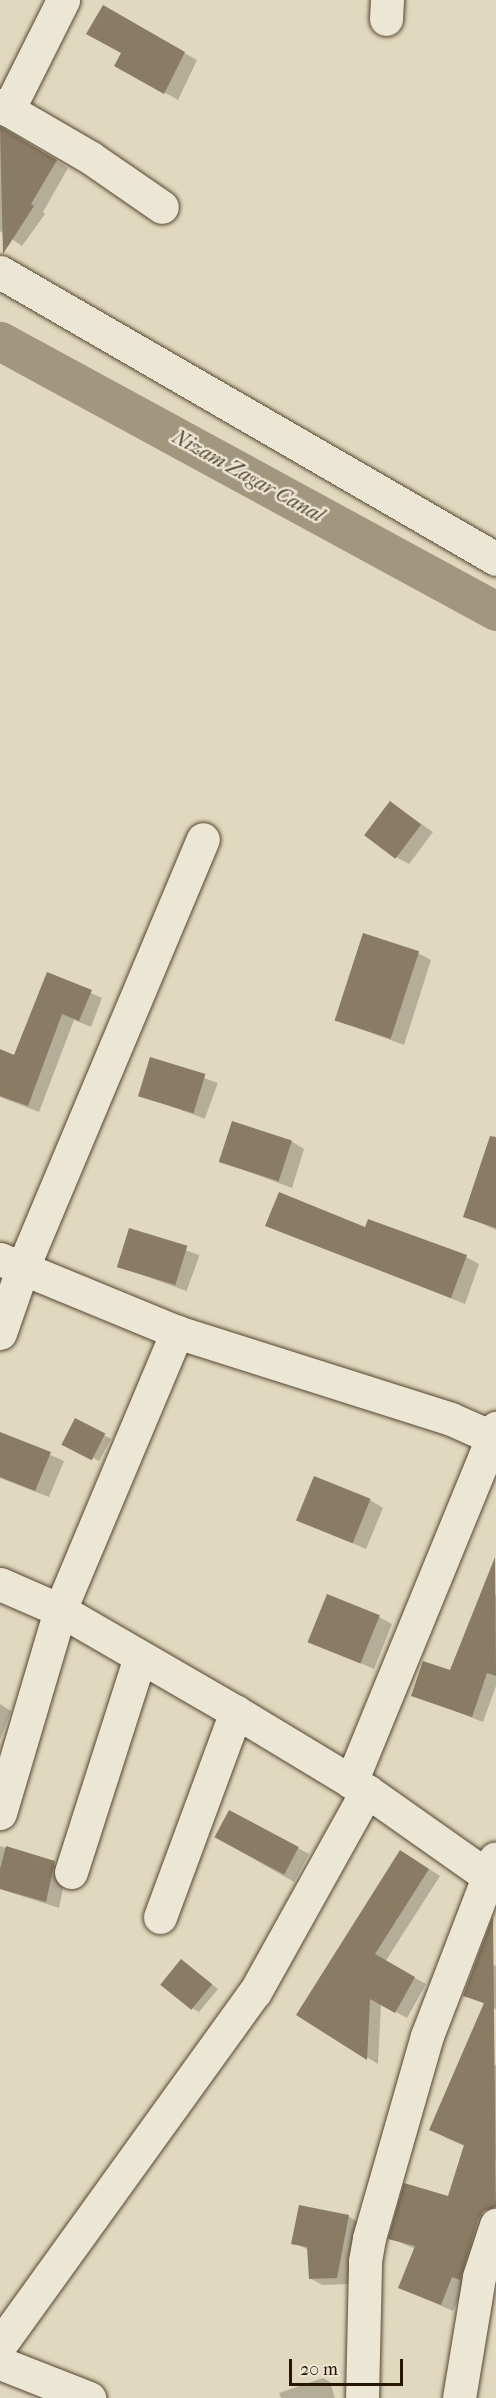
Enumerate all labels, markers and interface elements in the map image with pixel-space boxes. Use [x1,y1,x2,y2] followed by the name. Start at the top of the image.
[168,425,328,527] water label: Nizam Zagar Canal
[292,2347,406,2385] scale bar
[300,2359,338,2380] text: 20 m

